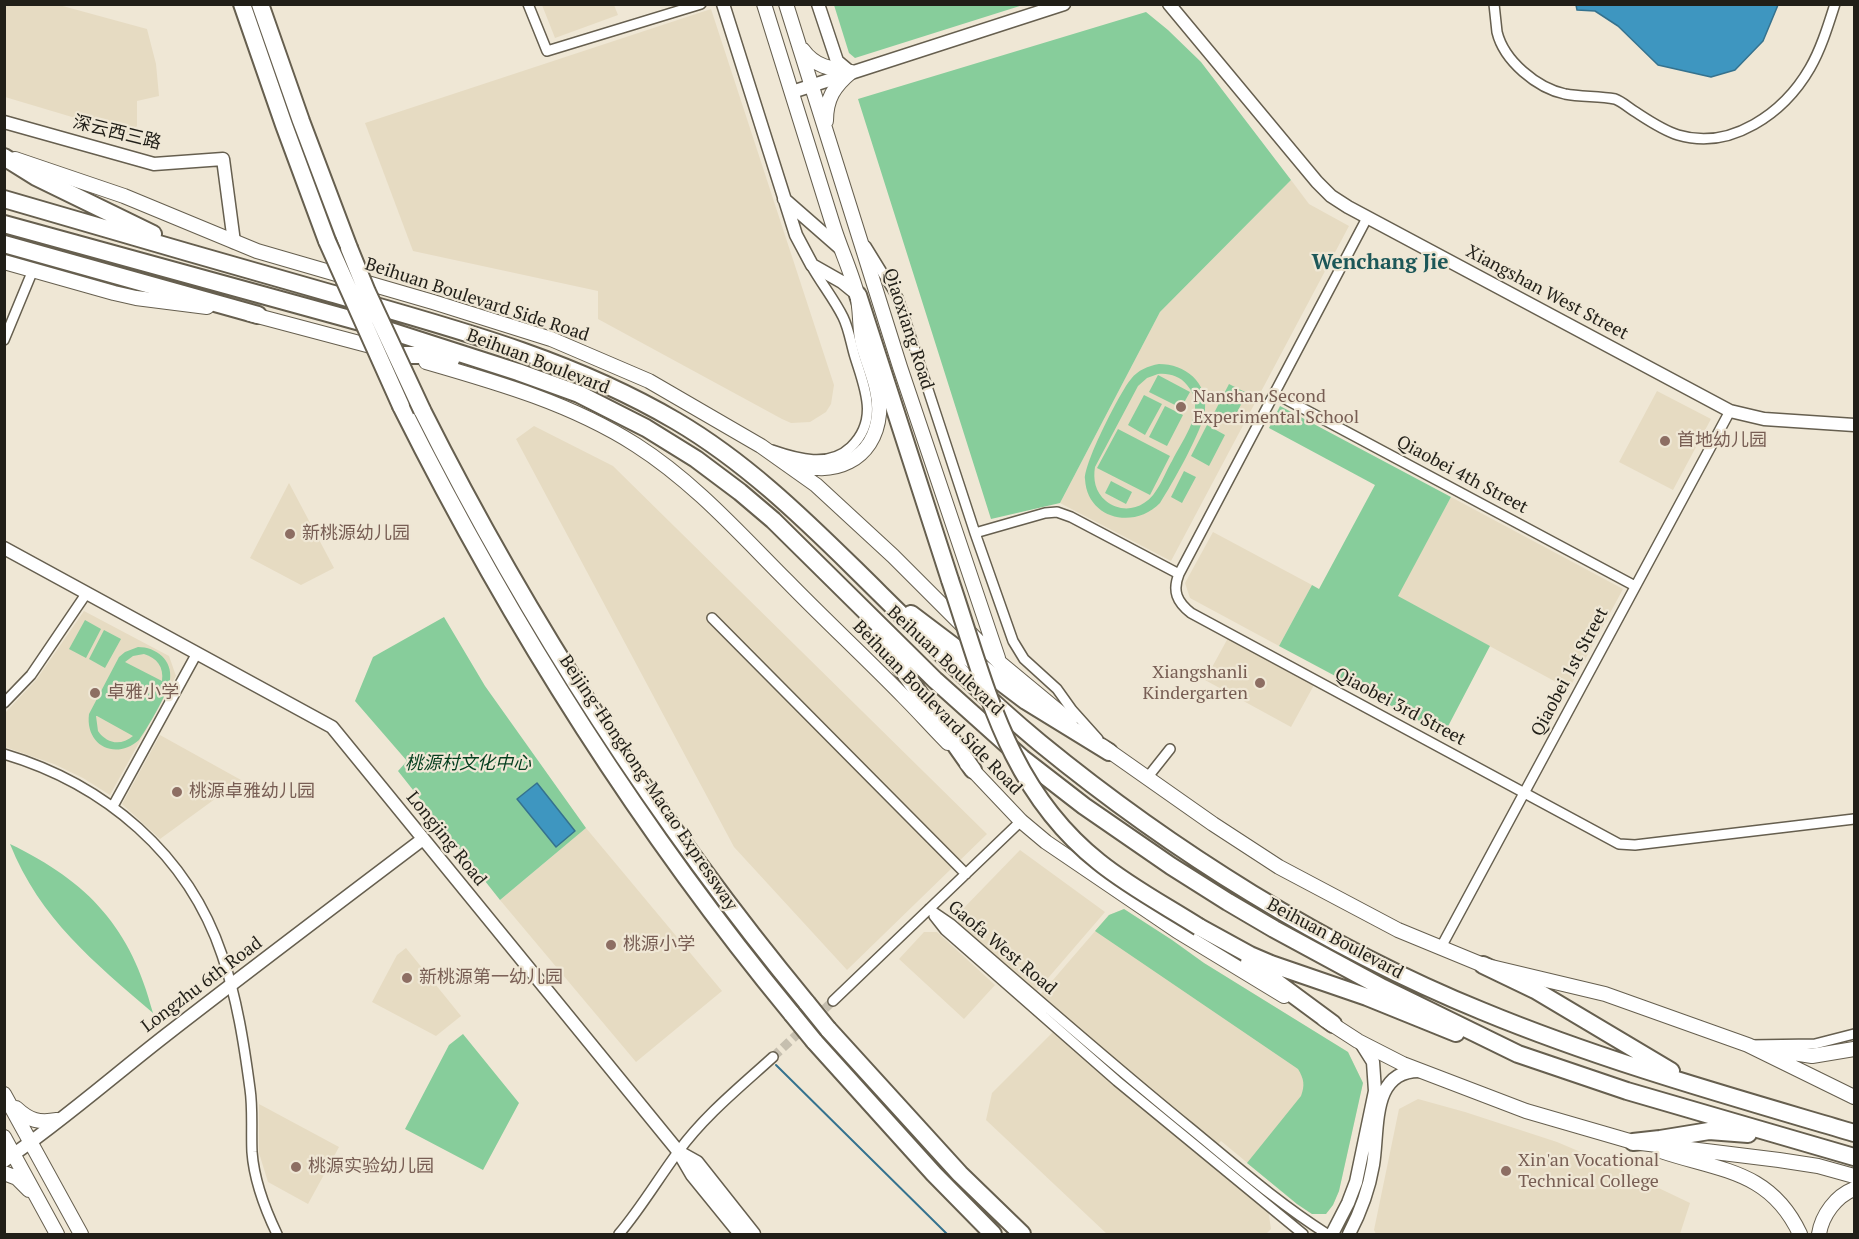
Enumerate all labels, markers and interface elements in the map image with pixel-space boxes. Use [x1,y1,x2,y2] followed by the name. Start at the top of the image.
[71,112,163,154] street label: 深云西三路
[1462,241,1632,345] street label: Xiangshan West Street
[1311,250,1449,276] district label: Wenchang Jie
[362,254,592,346] street label: Beihuan Boulevard Side Road
[878,266,938,392] street label: Qiaoxiang Road
[464,325,612,399] street label: Beihuan Boulevard
[1193,386,1359,428] place label: Nanshan Second Experimental School
[1174,400,1188,414] marker: Nanshan Second Experimental School
[1677,430,1767,452] place label: 首地幼儿园
[1393,431,1531,519] street label: Qiaobei 4th Street
[1658,434,1672,448] marker: 首地幼儿园
[302,523,410,545] place label: 新桃源幼儿园
[283,527,297,541] marker: 新桃源幼儿园
[882,602,1008,720] street label: Beihuan Boulevard
[1527,604,1613,740] street label: Qiaobei 1st Street
[848,616,1026,800] street label: Beihuan Boulevard Side Road
[554,651,742,915] street label: Beijing-Hongkong-Macao Expressway
[1142,662,1248,704] place label: Xiangshanli Kindergarten
[1331,663,1469,751] street label: Qiaobei 3rd Street
[1253,676,1267,690] marker: Xiangshanli Kindergarten
[107,682,179,704] place label: 卓雅小学
[88,686,102,700] marker: 卓雅小学
[405,753,531,775] park label: 桃源村文化中心
[189,781,315,803] place label: 桃源卓雅幼儿园
[170,785,184,799] marker: 桃源卓雅幼儿园
[401,787,491,891] street label: Longjing Road
[1263,894,1407,984] street label: Beihuan Boulevard
[943,896,1061,1000] street label: Gaofa West Road
[137,933,267,1037] street label: Longzhu 6th Road
[623,934,695,956] place label: 桃源小学
[604,938,618,952] marker: 桃源小学
[419,967,563,989] place label: 新桃源第一幼儿园
[400,971,414,985] marker: 新桃源第一幼儿园
[1518,1150,1659,1192] place label: Xin'an Vocational Technical College
[308,1156,434,1178] place label: 桃源实验幼儿园
[289,1160,303,1174] marker: 桃源实验幼儿园
[1499,1164,1513,1178] marker: Xin'an Vocational Technical College

